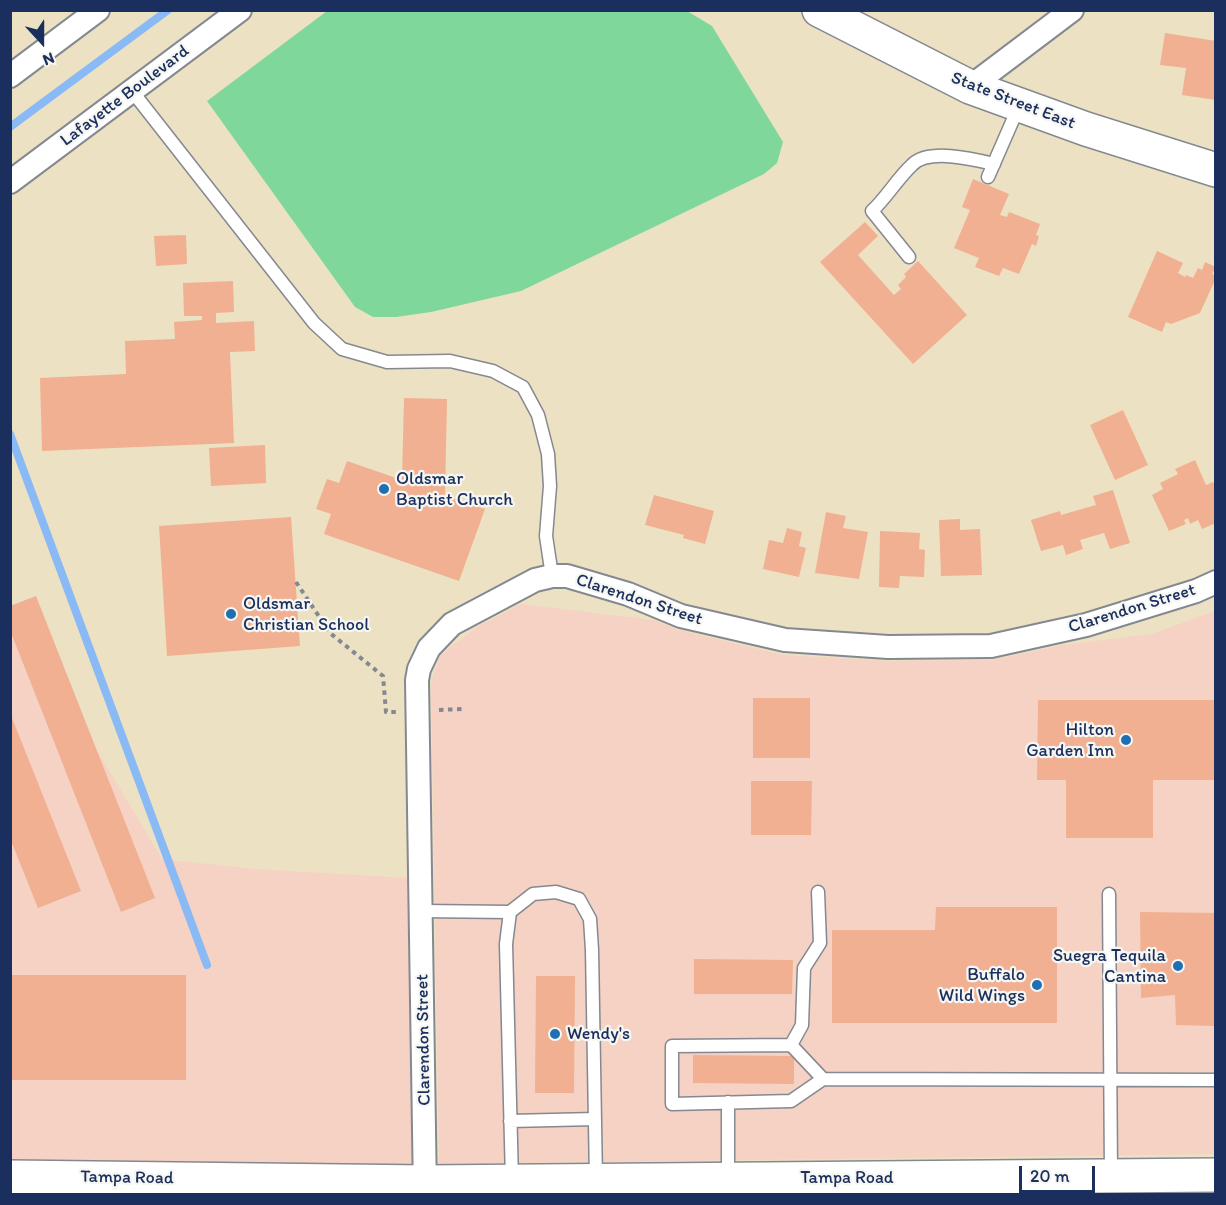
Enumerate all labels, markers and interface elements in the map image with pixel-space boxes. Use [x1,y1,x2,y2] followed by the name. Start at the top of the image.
[12,12,72,72] north arrow
[56,40,194,152] street label: Lafayette Boulevard
[40,48,57,70] text: N
[948,67,1078,135] street label: State Street East
[396,468,513,510] place label: Oldsmar Baptist Church
[377,482,391,496] marker: Oldsmar Baptist Church
[573,569,705,631] street label: Clarendon Street
[1066,579,1198,639] street label: Clarendon Street
[243,593,369,636] place label: Oldsmar Christian School
[224,607,238,621] marker: Oldsmar Christian School
[1026,719,1114,762] place label: Hilton Garden Inn
[1119,733,1133,747] marker: Hilton Garden Inn
[1053,945,1166,988] place label: Suegra Tequila Cantina
[1171,959,1185,973] marker: Suegra Tequila Cantina
[939,964,1025,1006] place label: Buffalo Wild Wings
[412,974,436,1106] street label: Clarendon Street
[1030,978,1044,992] marker: Buffalo Wild Wings
[567,1023,630,1045] place label: Wendy's
[548,1027,562,1041] marker: Wendy's
[1022,1154,1098,1192] scale bar
[1030,1165,1070,1187] text: 20 m
[80,1166,174,1190] street label: Tampa Road
[800,1167,894,1189] street label: Tampa Road

